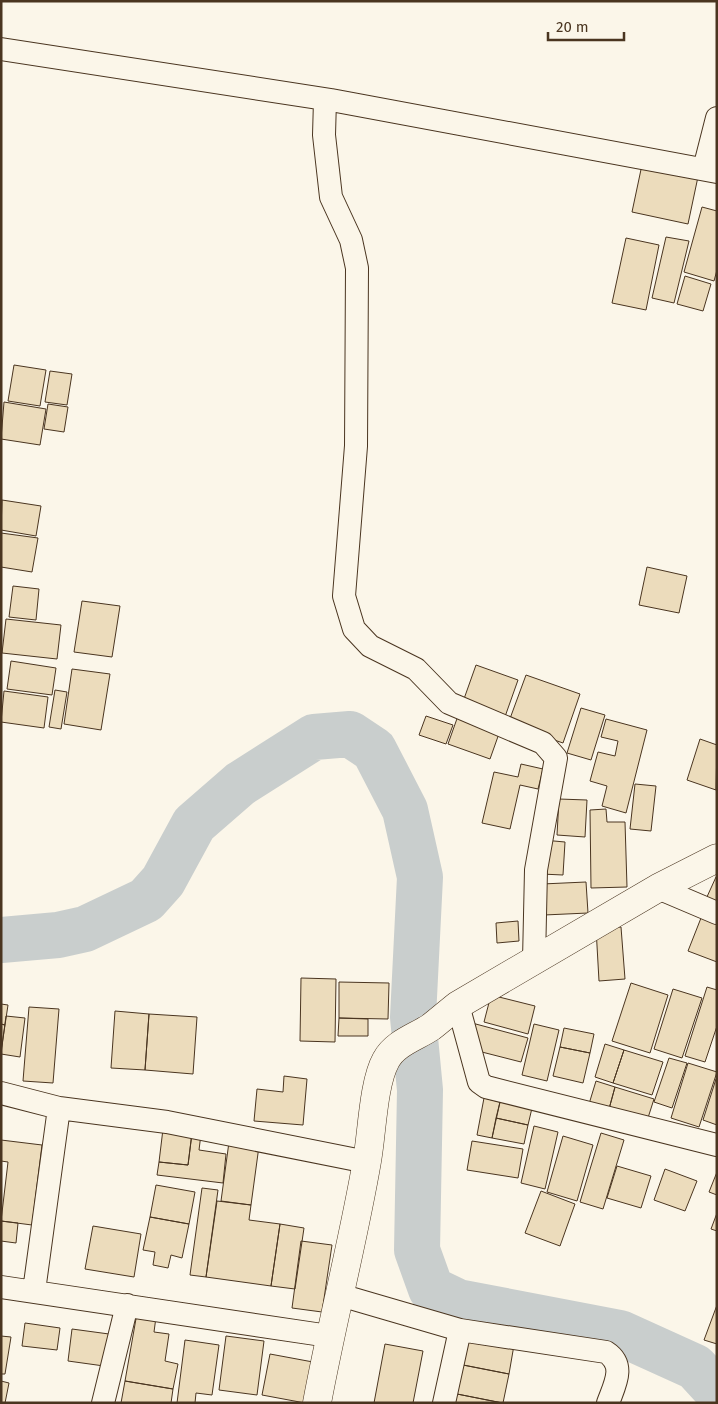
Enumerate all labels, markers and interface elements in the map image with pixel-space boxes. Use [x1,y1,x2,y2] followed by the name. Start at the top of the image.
[548,10,624,42] scale bar
[556,18,589,36] text: 20 m

